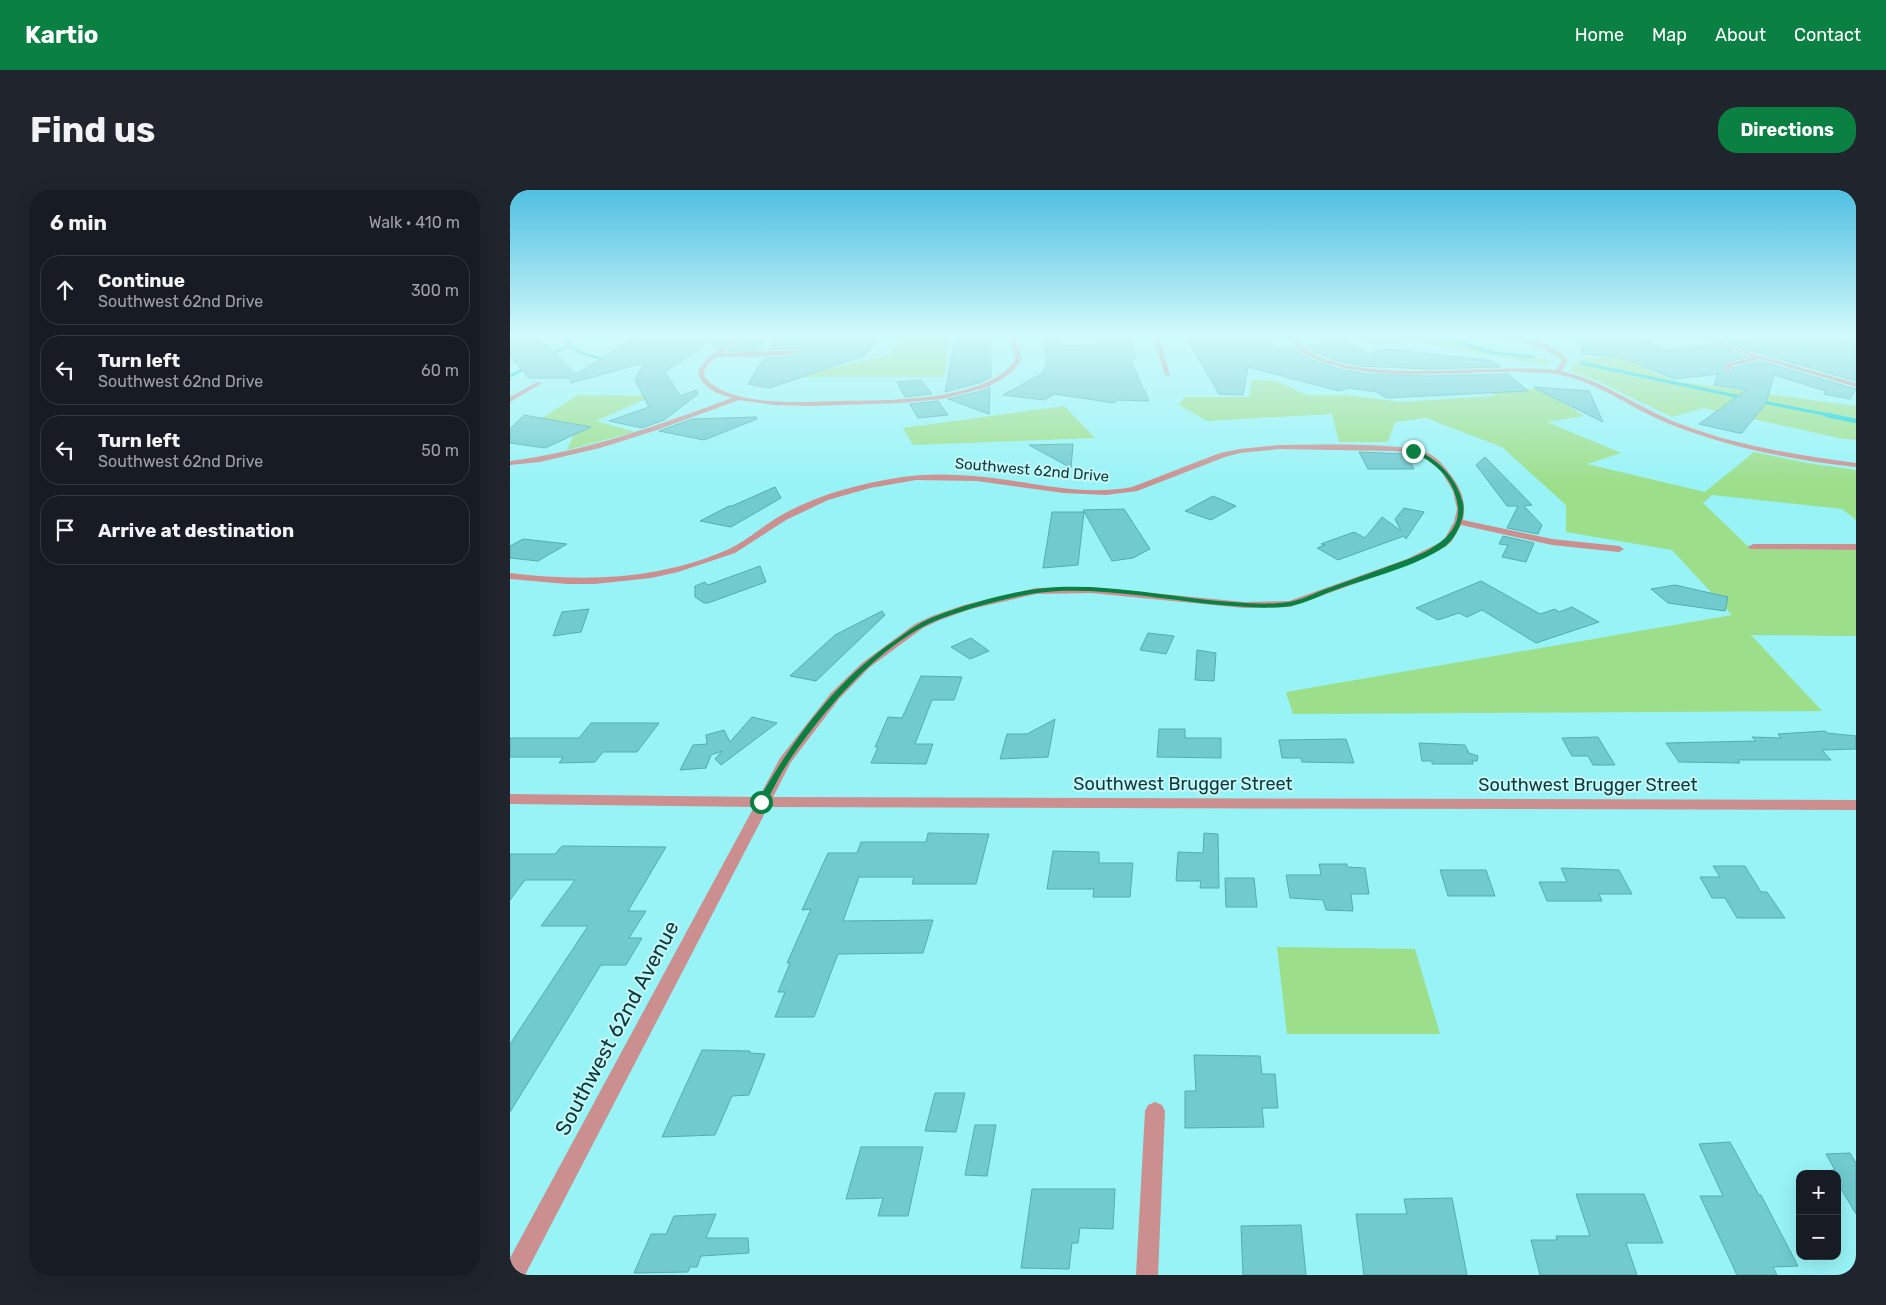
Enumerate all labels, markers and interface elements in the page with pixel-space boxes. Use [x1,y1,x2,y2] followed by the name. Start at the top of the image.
[25,21,99,49] text: Kartio
[1575,24,1624,46] text: Home
[1652,24,1687,46] text: Map
[1715,24,1766,46] text: About
[1794,24,1861,46] text: Contact
[1718,107,1856,153] button: Directions
[30,109,155,151] text: Find us
[50,210,107,235] text: 6 min
[369,213,460,232] text: Walk · 410 m
[98,269,185,292] text: Continue
[51,276,79,304] icon: ahead
[411,281,459,300] text: 300 m
[98,292,263,311] text: Southwest 62nd Drive
[98,349,180,372] text: Turn left
[51,356,79,384] icon: left
[421,361,459,380] text: 60 m
[98,372,263,391] text: Southwest 62nd Drive
[98,429,180,452] text: Turn left
[51,436,79,464] icon: left
[1402,440,1425,463] route end
[421,441,459,460] text: 50 m
[98,452,263,471] text: Southwest 62nd Drive
[954,454,1110,486] street label: Southwest 62nd Drive
[51,516,79,544] icon: arrive
[98,519,294,542] text: Arrive at destination
[1073,773,1293,795] street label: Southwest Brugger Street
[1478,774,1698,796] street label: Southwest Brugger Street
[750,791,773,814] route start
[549,916,684,1139] street label: Southwest 62nd Avenue
[1796,1170,1841,1260] map controls
[1796,1170,1841,1215] button: +
[1796,1215,1841,1260] button: −

